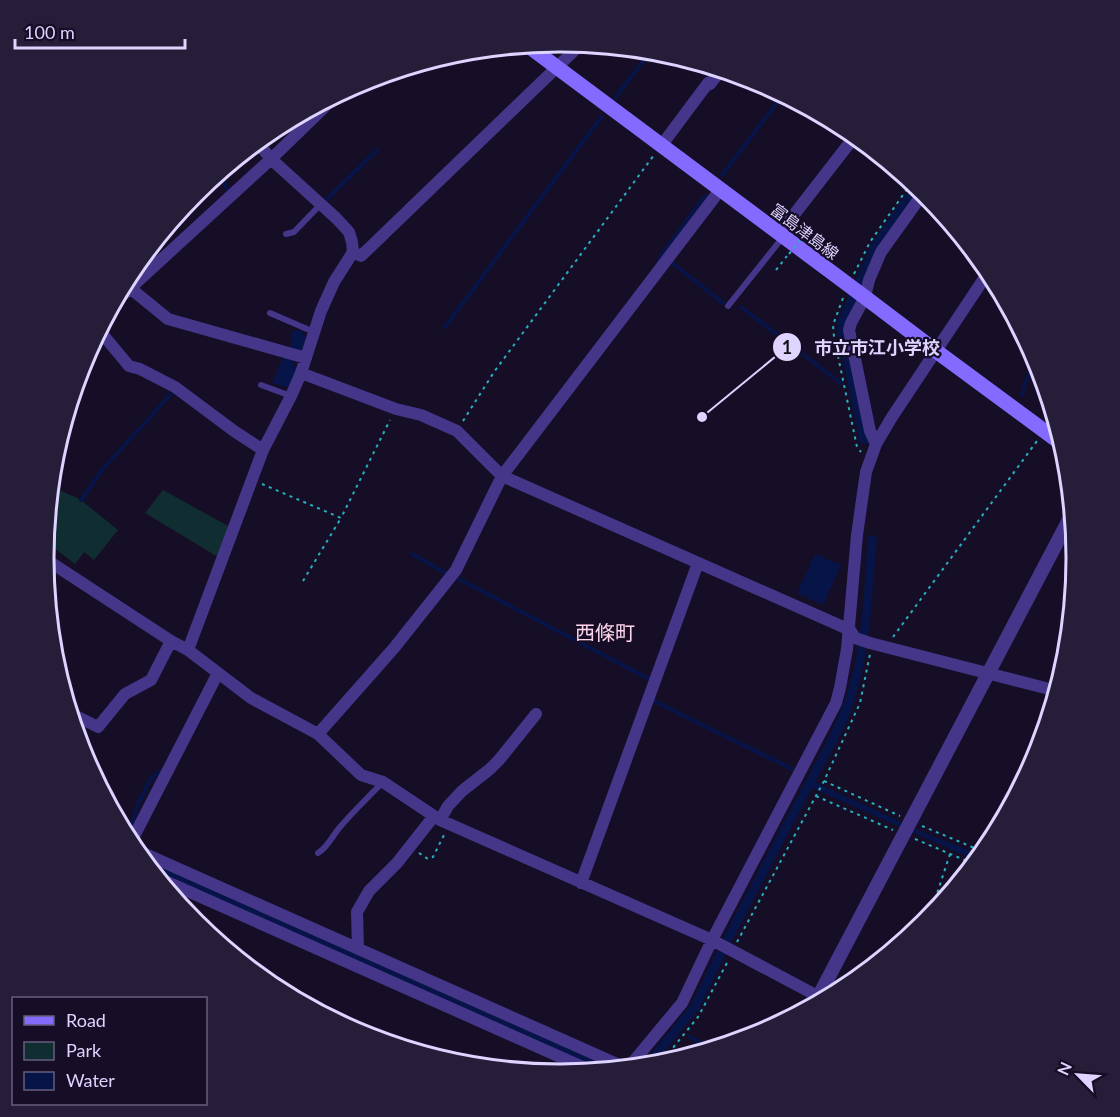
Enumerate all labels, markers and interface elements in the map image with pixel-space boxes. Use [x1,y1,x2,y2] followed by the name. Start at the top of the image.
[15,12,184,50] scale bar
[24,21,75,43] text: 100 m
[767,199,843,263] street label: 富島津島線
[772,329,952,365] callout: 市立市江小学校
[782,336,792,358] text: 1
[814,336,940,358] text: 市立市江小学校
[575,620,635,644] district label: 西條町
[12,997,207,1105] legend
[66,1009,106,1031] text: Road
[66,1039,102,1061] text: Park
[1048,1045,1108,1105] north arrow
[1053,1059,1075,1078] text: N
[66,1069,115,1091] text: Water

